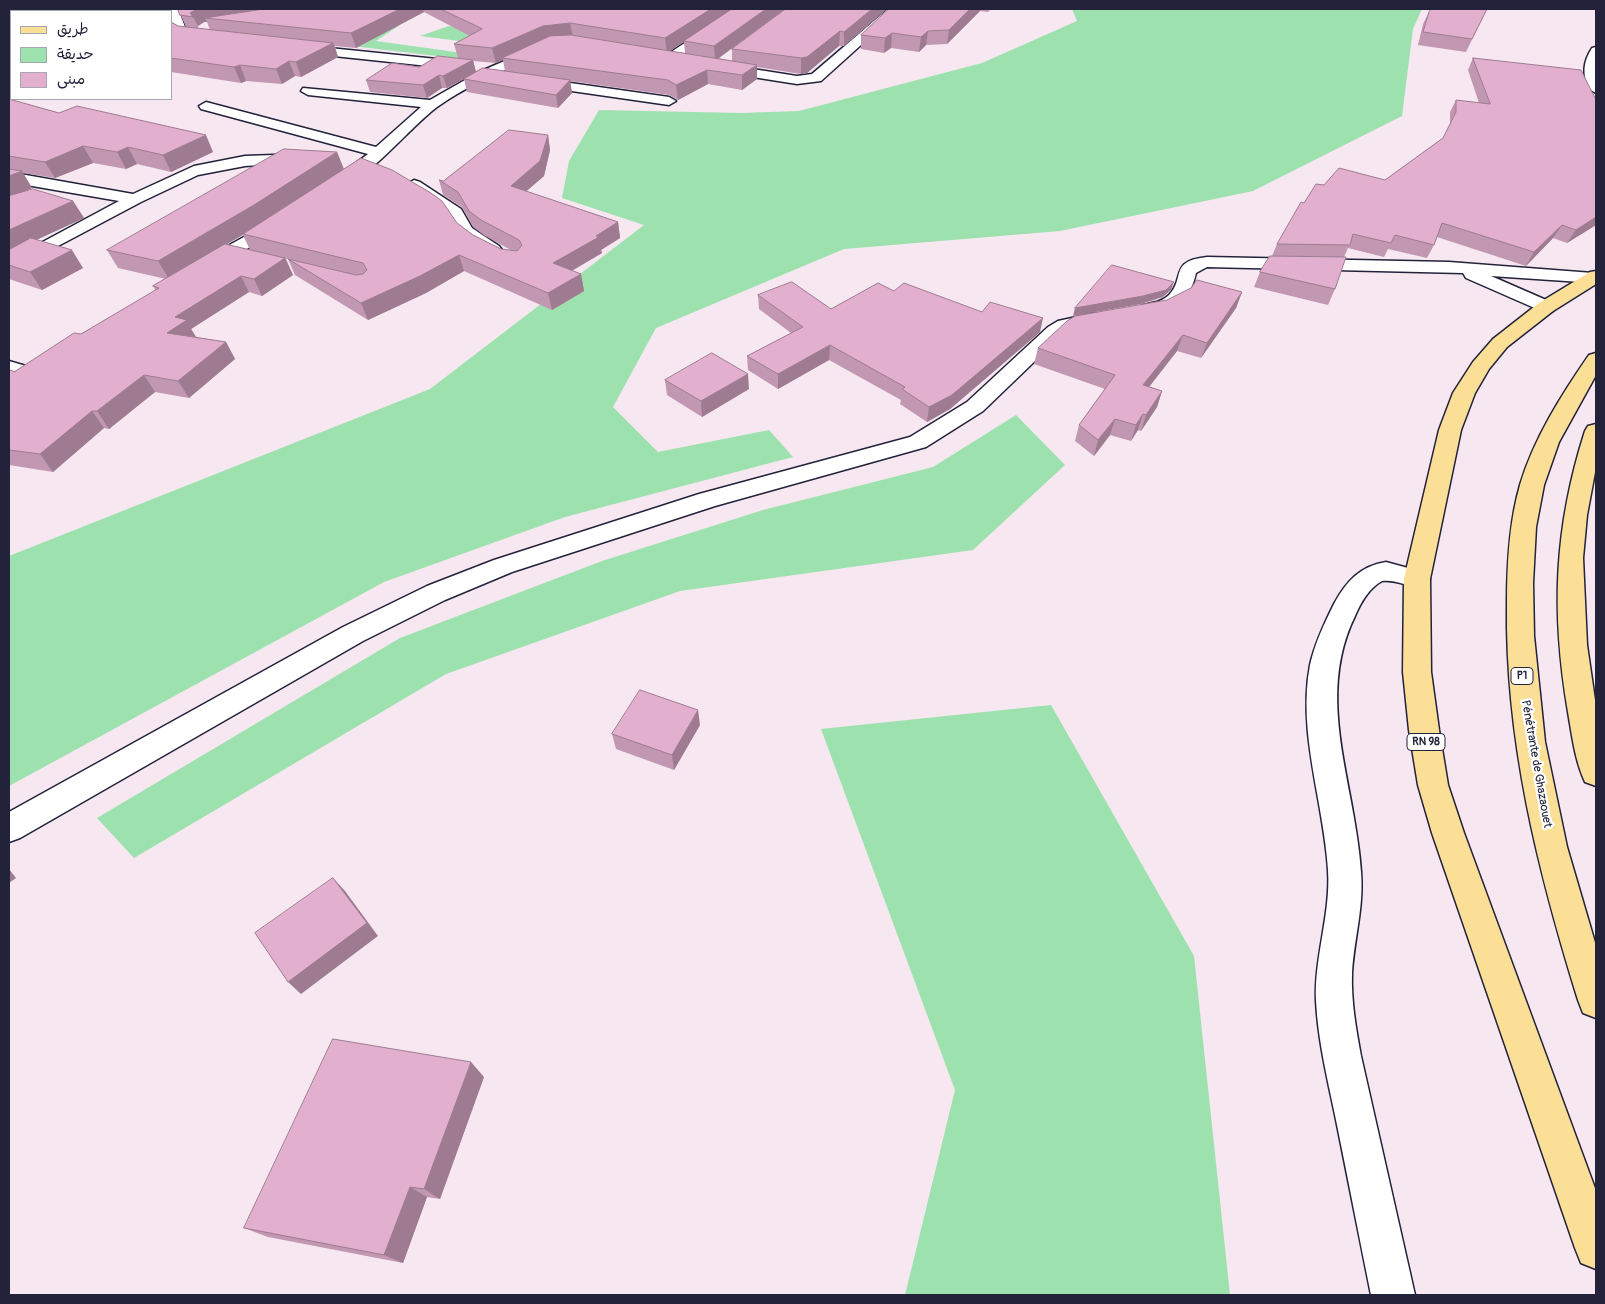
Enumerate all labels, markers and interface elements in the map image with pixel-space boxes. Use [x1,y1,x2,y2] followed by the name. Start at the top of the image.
[10,10,172,100] legend
[57,20,89,39] text: طريق
[57,45,94,64] text: حديقة
[57,70,85,89] text: مبنى
[1511,668,1533,684] road number: P1
[1518,699,1554,829] street label: Pénétrante de Ghazaouet
[1407,734,1445,750] road number: RN 98

